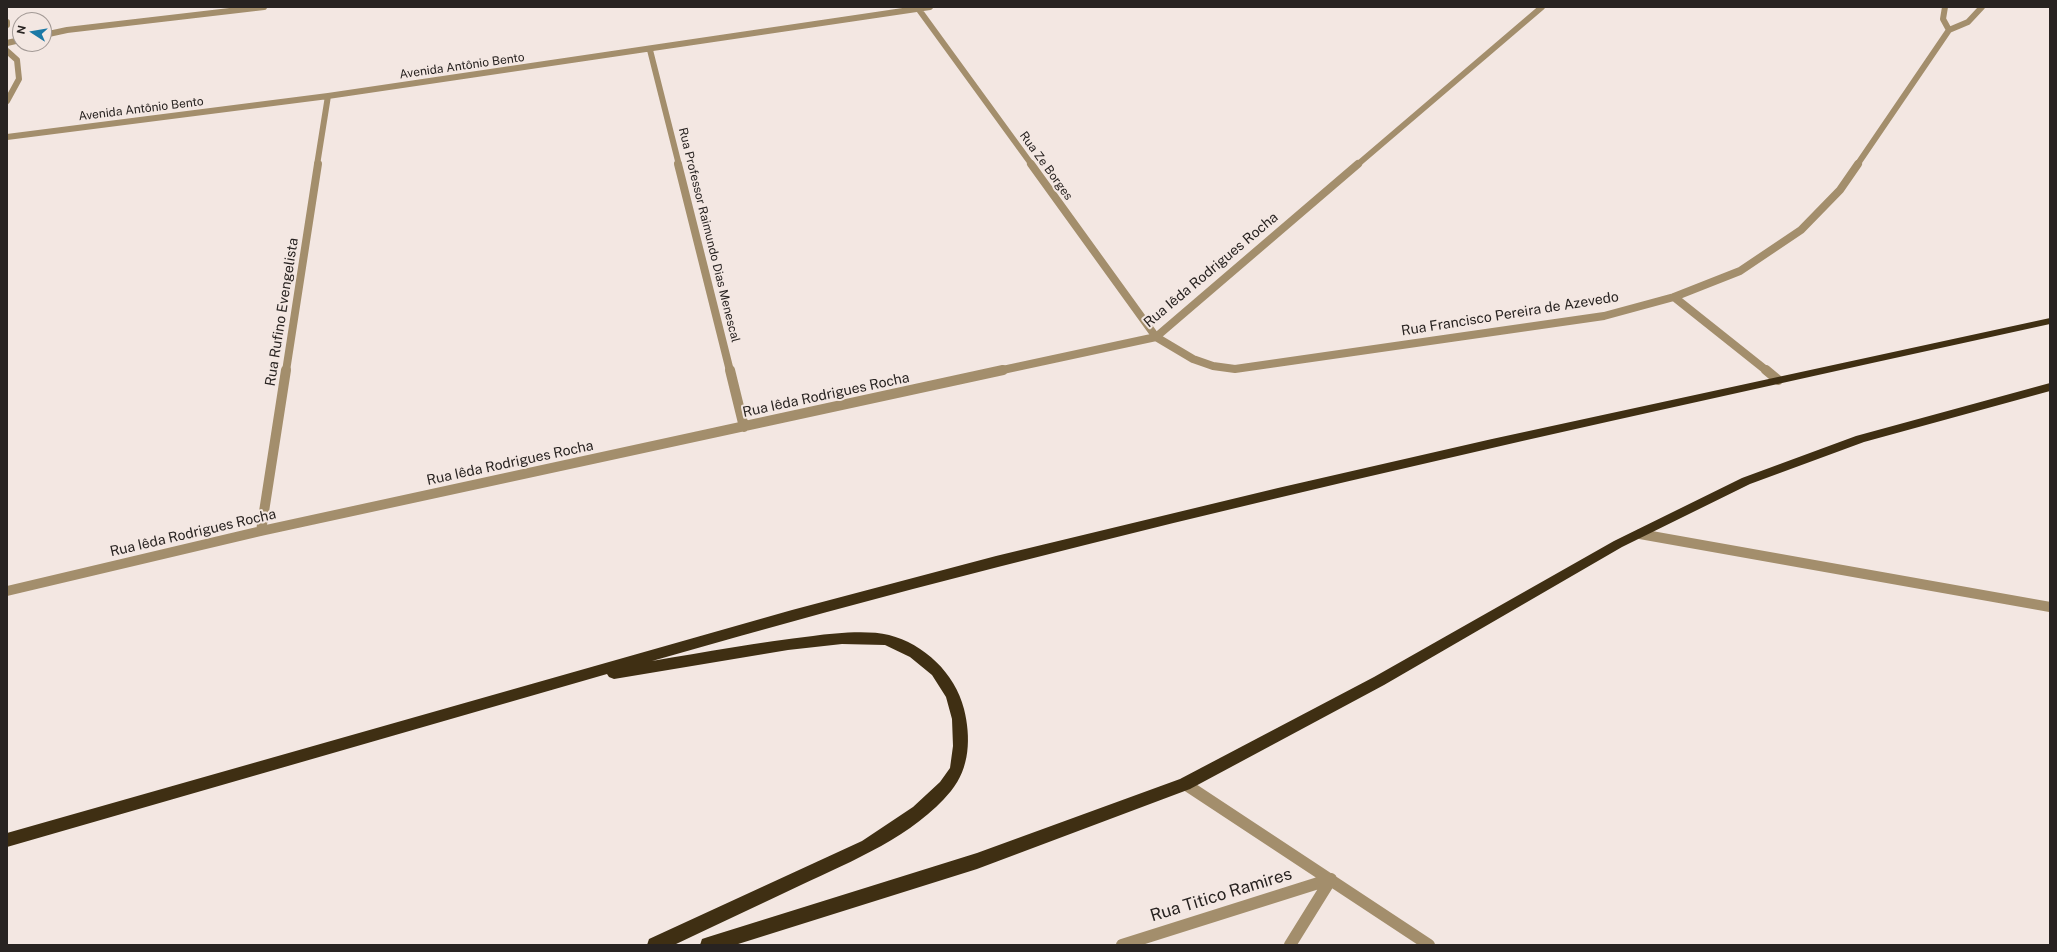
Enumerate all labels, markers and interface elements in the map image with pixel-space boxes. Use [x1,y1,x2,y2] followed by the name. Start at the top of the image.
[12,12,52,52] north arrow
[14,24,28,35] text: N
[399,50,525,82] street label: Avenida Antônio Bento
[78,94,204,124] street label: Avenida Antônio Bento
[675,126,743,344] street label: Rua Professor Raimundo Dias Menescal
[1016,129,1076,203] street label: Rua Ze Borges
[1141,209,1281,331] street label: Rua Iêda Rodrigues Rocha
[262,237,302,387] street label: Rua Rufino Evengelista
[1400,288,1620,340] street label: Rua Francisco Pereira de Azevedo
[741,369,911,421] street label: Rua Iêda Rodrigues Rocha
[425,437,595,489] street label: Rua Iêda Rodrigues Rocha
[108,506,278,560] street label: Rua Iêda Rodrigues Rocha
[1148,864,1294,926] street label: Rua Titico Ramires

